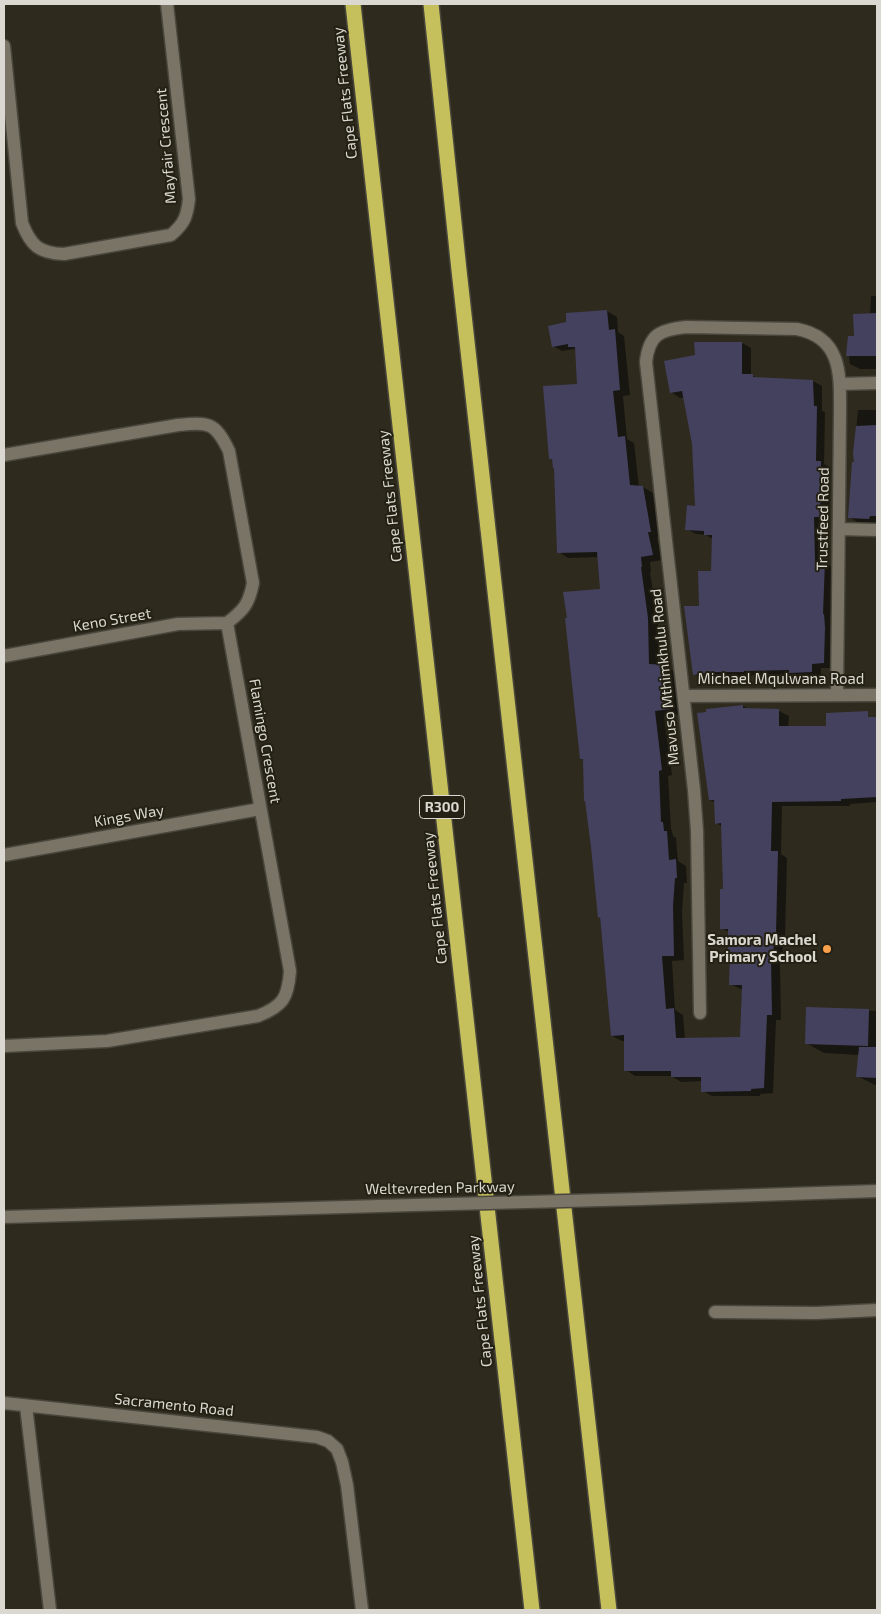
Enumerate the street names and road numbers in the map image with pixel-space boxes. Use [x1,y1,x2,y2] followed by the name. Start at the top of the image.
[329,26,361,160] street label: Cape Flats Freeway
[152,87,180,205] street label: Mayfair Crescent
[374,429,406,563] street label: Cape Flats Freeway
[813,467,833,571] street label: Trustfeed Road
[647,588,683,766] street label: Mavuso Mthimkhulu Road
[72,604,152,636] street label: Keno Street
[698,670,864,688] street label: Michael Mqulwana Road
[245,677,285,805] street label: Flamingo Crescent
[420,796,464,819] road number: R300
[93,801,165,831] street label: Kings Way
[419,831,451,965] street label: Cape Flats Freeway
[365,1178,515,1198] street label: Weltevreden Parkway
[464,1234,496,1368] street label: Cape Flats Freeway
[113,1390,235,1420] street label: Sacramento Road

